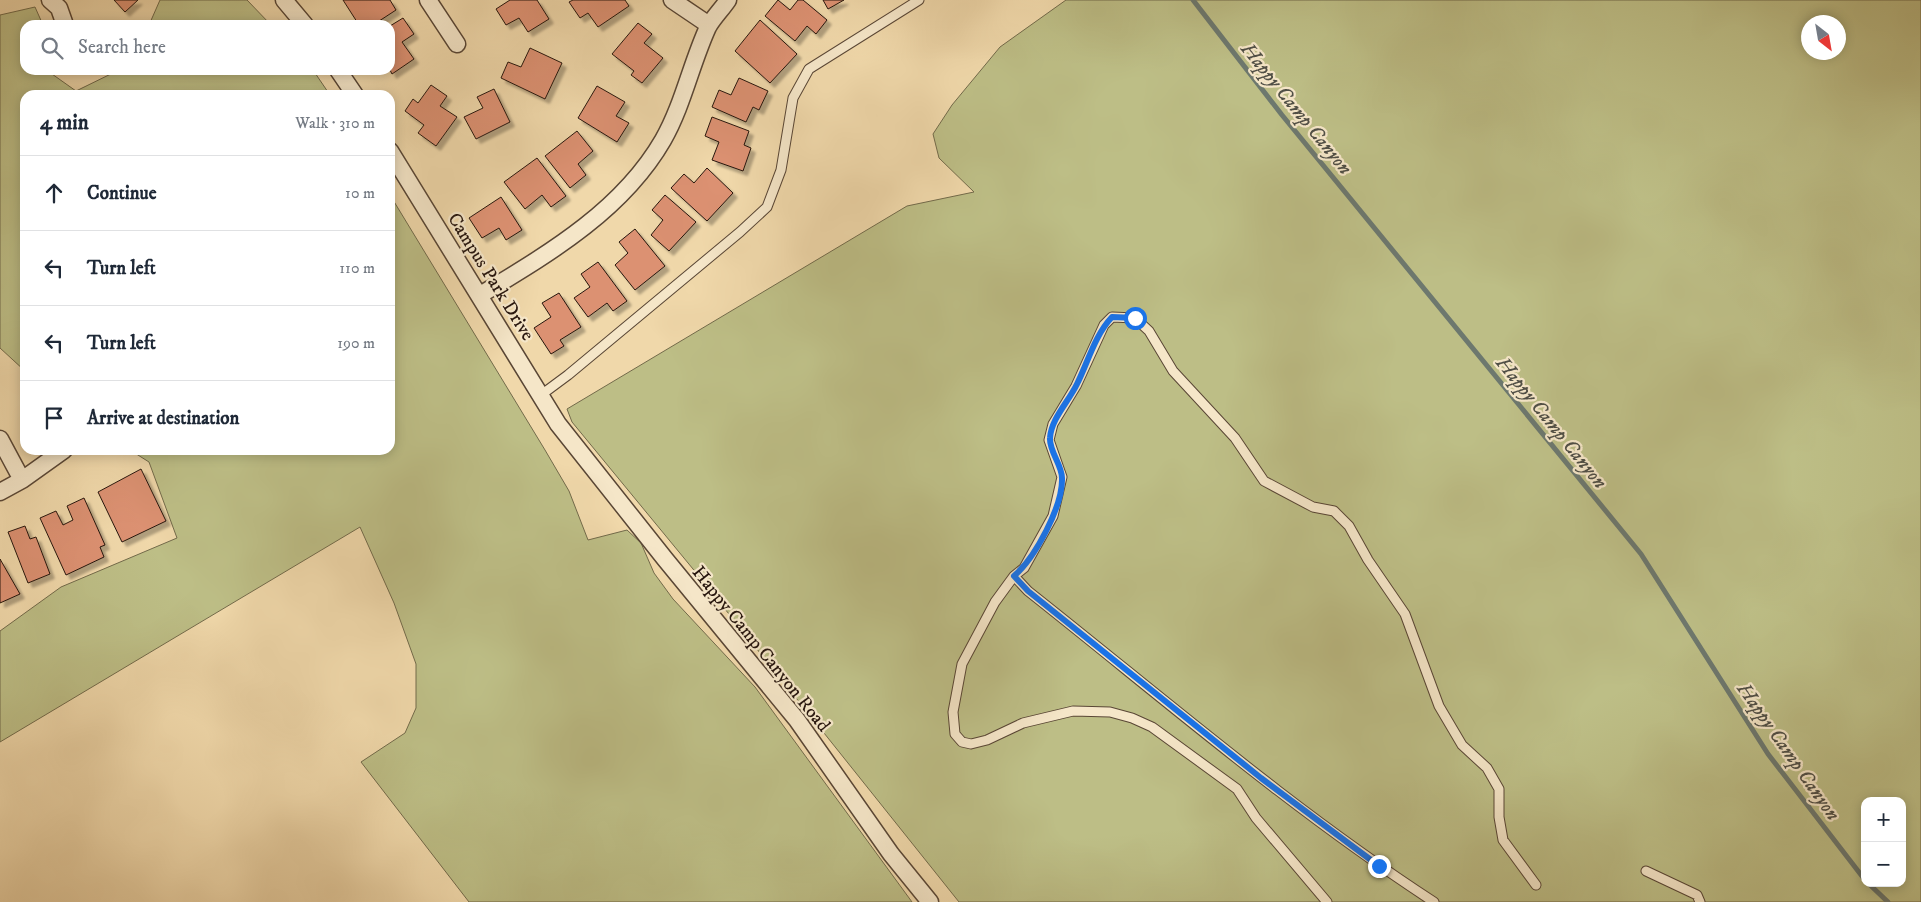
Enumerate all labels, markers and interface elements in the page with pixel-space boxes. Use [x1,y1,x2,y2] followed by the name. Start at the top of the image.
[1801,15,1846,60] north arrow
[20,20,395,75] search box
[38,34,66,62] icon: search
[78,36,166,59] text: Search here
[1234,37,1357,180] water label: Happy Camp Canyon
[40,110,89,136] text: 4 min
[295,113,375,133] text: Walk · 310 m
[40,179,68,207] icon: ahead
[87,182,157,205] text: Continue
[345,183,375,203] text: 10 m
[442,209,539,345] street label: Campus Park Drive
[40,254,68,282] icon: left
[87,257,156,280] text: Turn left
[339,258,375,278] text: 110 m
[1124,307,1147,330] route start
[40,329,68,357] icon: left
[87,332,156,355] text: Turn left
[337,333,375,353] text: 190 m
[1489,351,1612,494] water label: Happy Camp Canyon
[40,404,68,432] icon: arrive
[87,407,239,430] text: Arrive at destination
[687,561,835,737] street label: Happy Camp Canyon Road
[1730,677,1845,826] water label: Happy Camp Canyon
[1861,797,1906,887] map controls
[1861,797,1906,842] button: +
[1861,842,1906,887] button: −
[1368,855,1391,878] route end

